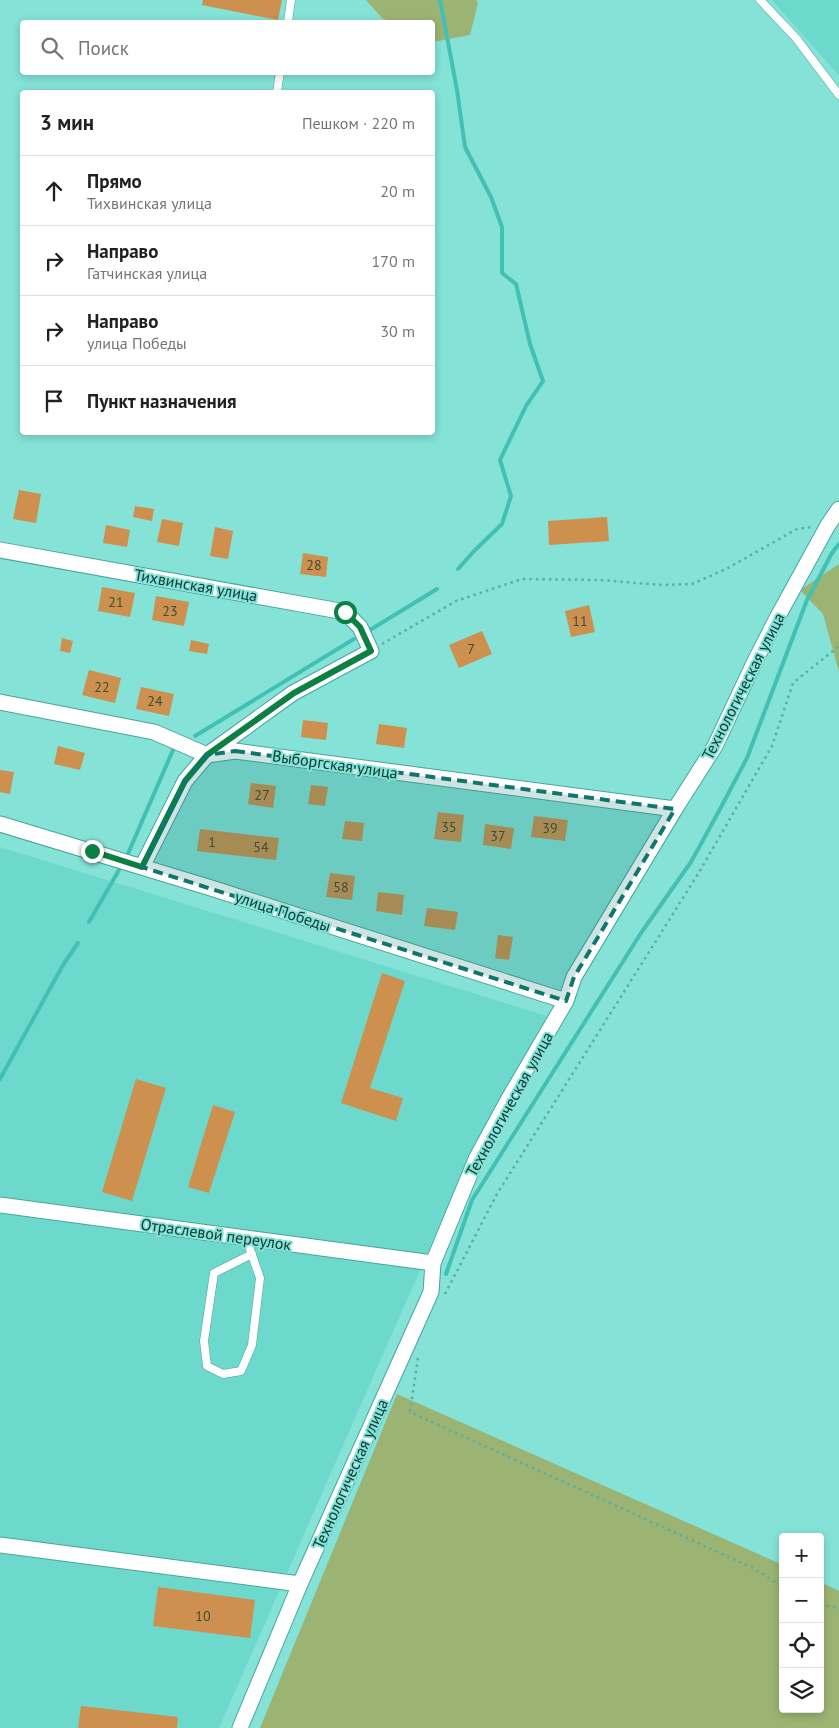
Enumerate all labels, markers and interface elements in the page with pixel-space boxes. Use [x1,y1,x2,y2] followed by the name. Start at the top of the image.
[20,20,435,75] search box
[38,34,66,62] icon: search
[78,36,129,60] text: Поиск
[40,109,94,136] text: 3 мин
[302,113,415,133] text: Пешком · 220 m
[87,169,142,193] text: Прямо
[40,177,68,205] icon: ahead
[380,181,415,201] text: 20 m
[87,193,212,213] text: Тихвинская улица
[87,239,158,263] text: Направо
[40,247,68,275] icon: right
[372,251,415,271] text: 170 m
[87,263,207,283] text: Гатчинская улица
[87,309,158,333] text: Направо
[40,317,68,345] icon: right
[380,321,415,341] text: 30 m
[87,333,187,353] text: улица Победы
[40,387,68,415] icon: arrive
[87,389,237,413] text: Пункт назначения
[306,556,322,574] house number: 28
[133,564,259,606] street label: Тихвинская улица
[108,593,124,611] house number: 21
[334,601,357,624] route start
[162,602,178,620] house number: 23
[697,609,789,763] street label: Технологическая улица
[572,612,588,630] house number: 11
[467,640,475,658] house number: 7
[94,678,110,696] house number: 22
[147,692,163,710] house number: 24
[271,745,399,783] street label: Выборгская улица
[254,786,270,804] house number: 27
[441,818,457,836] house number: 35
[542,819,558,837] house number: 39
[490,827,506,845] house number: 37
[208,833,216,851] house number: 1
[253,838,269,856] house number: 54
[81,840,104,863] route end
[333,878,349,896] house number: 58
[233,886,333,936] street label: улица Победы
[461,1028,557,1180] street label: Технологическая улица
[140,1214,293,1254] street label: Отраслевой переулок
[308,1396,392,1552] street label: Технологическая улица
[779,1533,824,1713] map controls
[779,1533,824,1578] button: +
[779,1578,824,1623] button: −
[195,1607,211,1625] house number: 10
[779,1623,824,1668] button: locate
[779,1668,824,1713] button: layers

